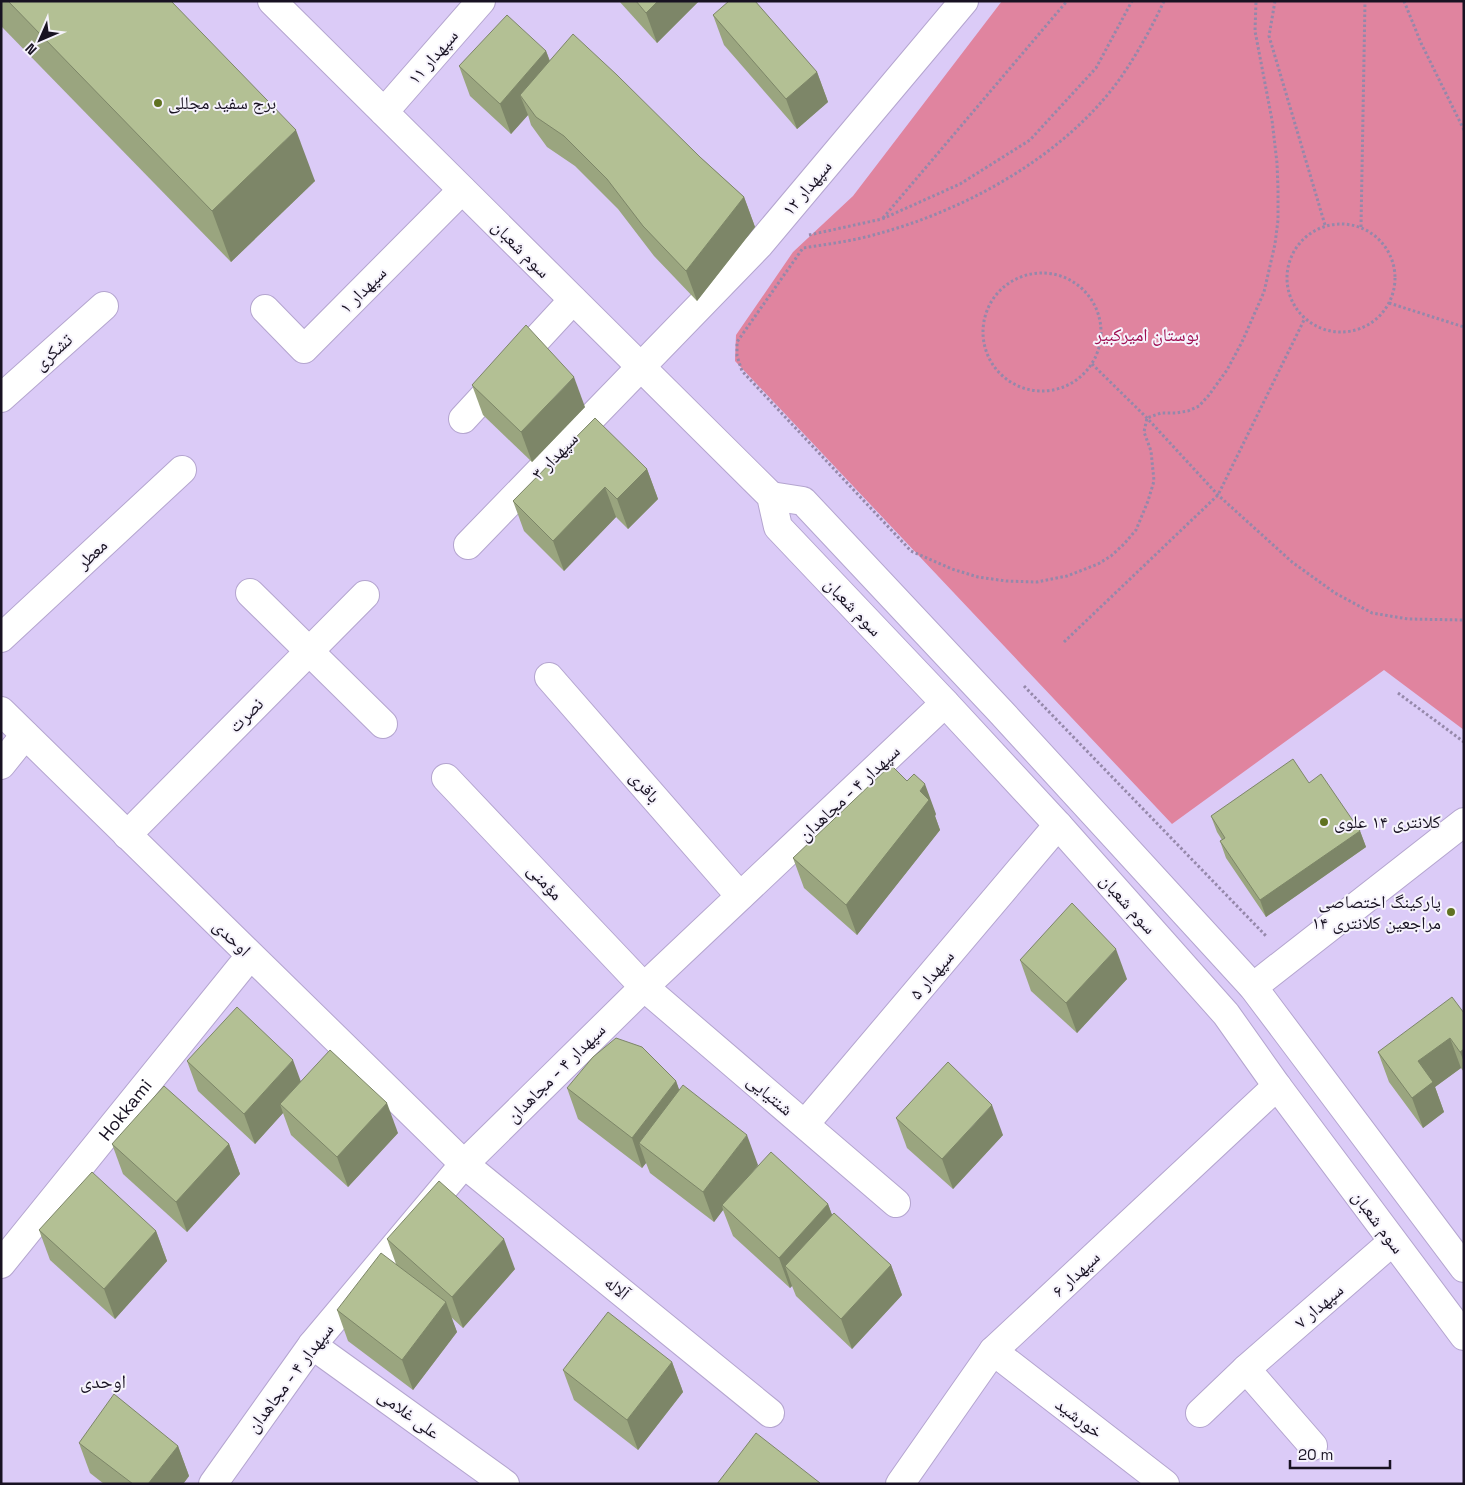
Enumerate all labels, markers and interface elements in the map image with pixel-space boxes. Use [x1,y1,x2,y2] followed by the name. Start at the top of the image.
[15,15,65,65] north arrow
[402,24,463,89] street label: سپهدار ۱۱
[21,40,40,59] text: N
[168,91,276,115] place label: برج سفید مجللی
[152,97,164,109] marker: برج سفید مجللی
[777,155,837,220] street label: سپهدار ۱۲
[487,215,555,283] street label: سوم شعبان
[334,261,391,318] street label: سپهدار ۱
[1094,323,1199,346] park label: بوستان امیرکبیر
[28,328,77,375] street label: تشکری
[526,427,583,484] street label: سپهدار ۳
[71,534,112,574] street label: معطر
[819,572,887,642] street label: سوم شعبان
[223,692,268,737] street label: نصرت
[793,739,905,846] street label: سپهدار ۴ - مجاهدان
[625,766,666,808] street label: باقری
[1334,810,1441,833] place label: کلانتری ۱۴ علوی
[1318,816,1330,828] marker: کلانتری ۱۴ علوی
[522,858,568,905] street label: مؤمنی
[1095,869,1161,939] street label: سوم شعبان
[1312,890,1441,934] place label: پارکینگ اختصاصی مراجعین کلانتری ۱۴
[1445,906,1457,918] marker: پارکینگ اختصاصی مراجعین کلانتری ۱۴
[209,914,256,961] street label: اوحدی
[904,945,959,1004] street label: سپهدار ۵
[501,1018,610,1127] street label: سپهدار ۴ - مجاهدان
[743,1069,798,1121] street label: شنتیایی
[93,1074,157,1145] street label: Hokkami
[1346,1185,1410,1259] street label: سوم شعبان
[1047,1246,1105,1302] street label: سپهدار ۶
[600,1271,635,1305] street label: آلاله
[1289,1278,1348,1333] street label: سپهدار ۷
[241,1318,338,1437] street label: سپهدار ۴ - مجاهدان
[80,1369,126,1394] district label: اوحدی
[374,1383,445,1444] street label: علی غلامی
[1051,1392,1108,1443] street label: خورشید
[1290,1438,1390,1470] scale bar
[1298,1445,1333,1464] text: 20 m

